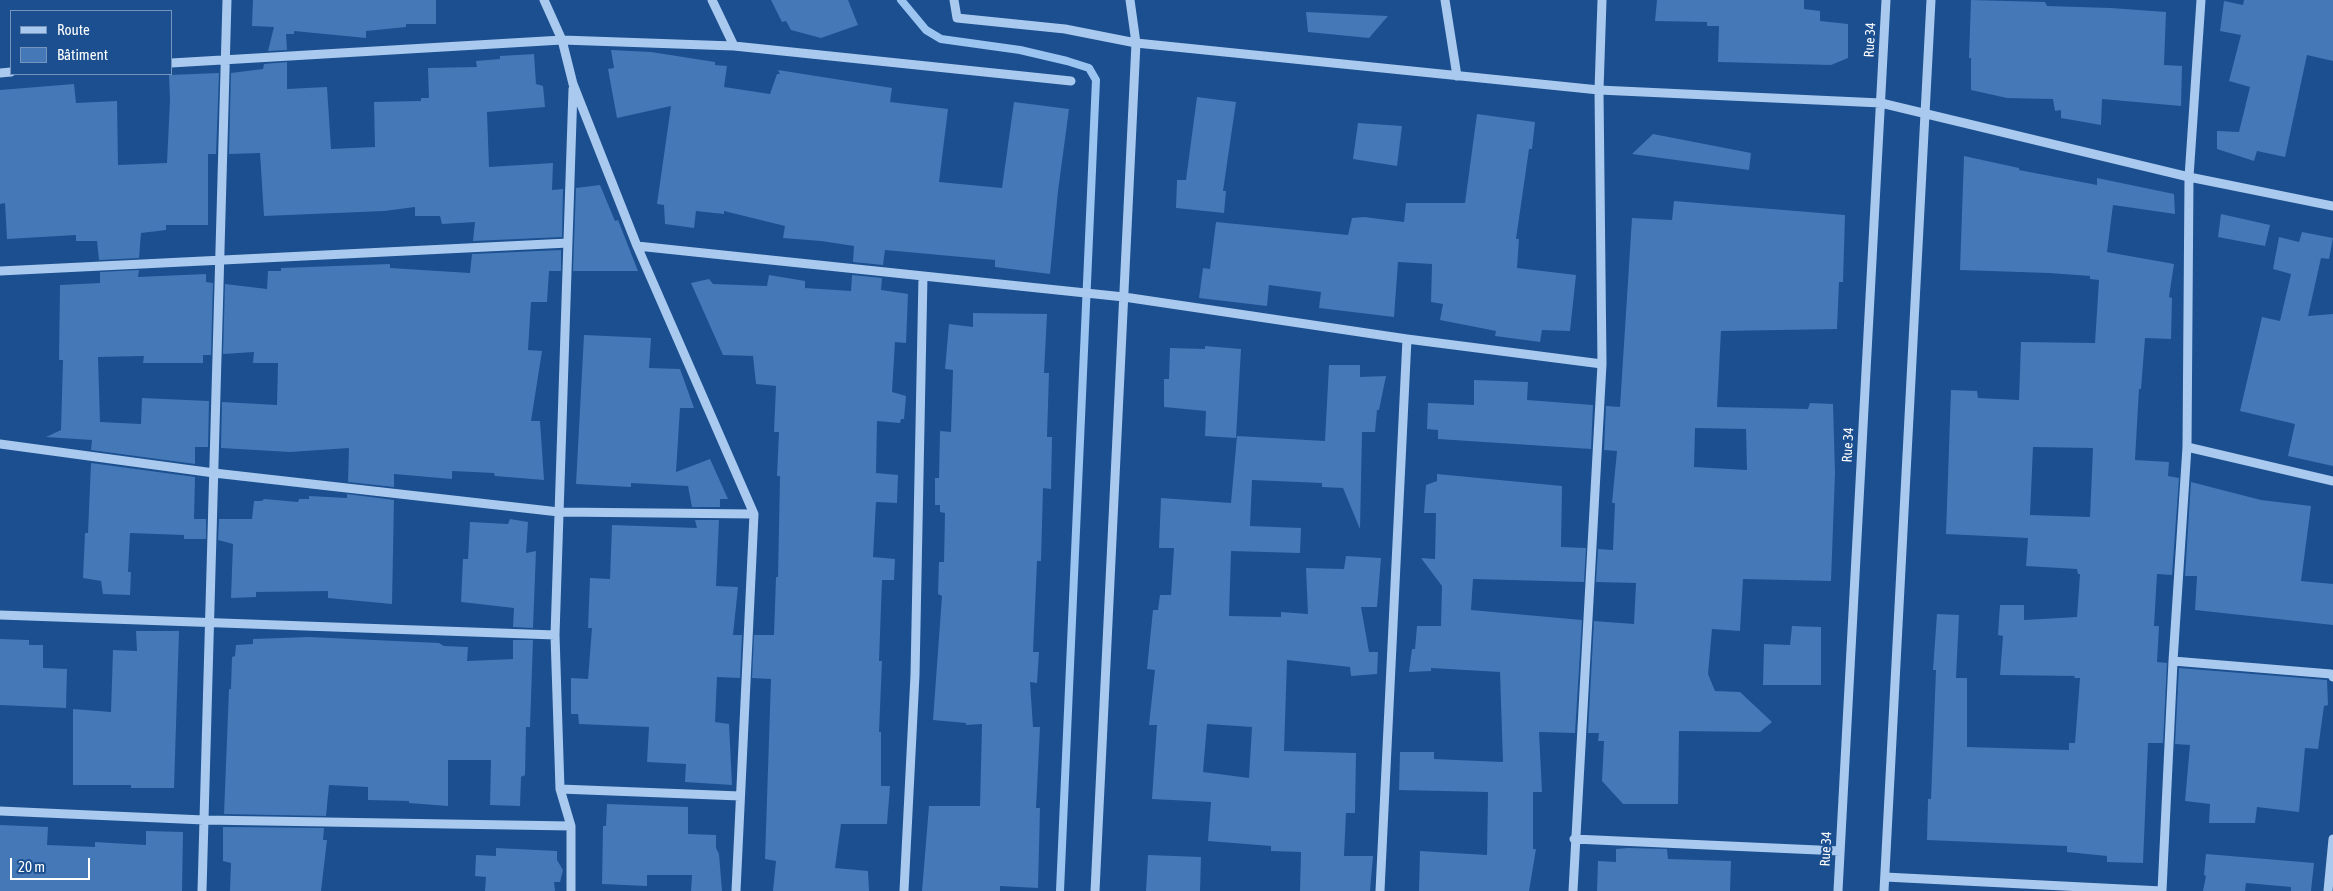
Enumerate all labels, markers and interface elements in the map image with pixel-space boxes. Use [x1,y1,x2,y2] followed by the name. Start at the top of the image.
[10,10,172,75] legend
[57,21,90,38] text: Route
[1861,22,1879,58] street label: Rue 34
[57,46,108,63] text: Bâtiment
[1839,427,1857,463] street label: Rue 34
[1817,831,1835,867] street label: Rue 34
[12,848,92,880] scale bar
[18,858,45,875] text: 20 m

